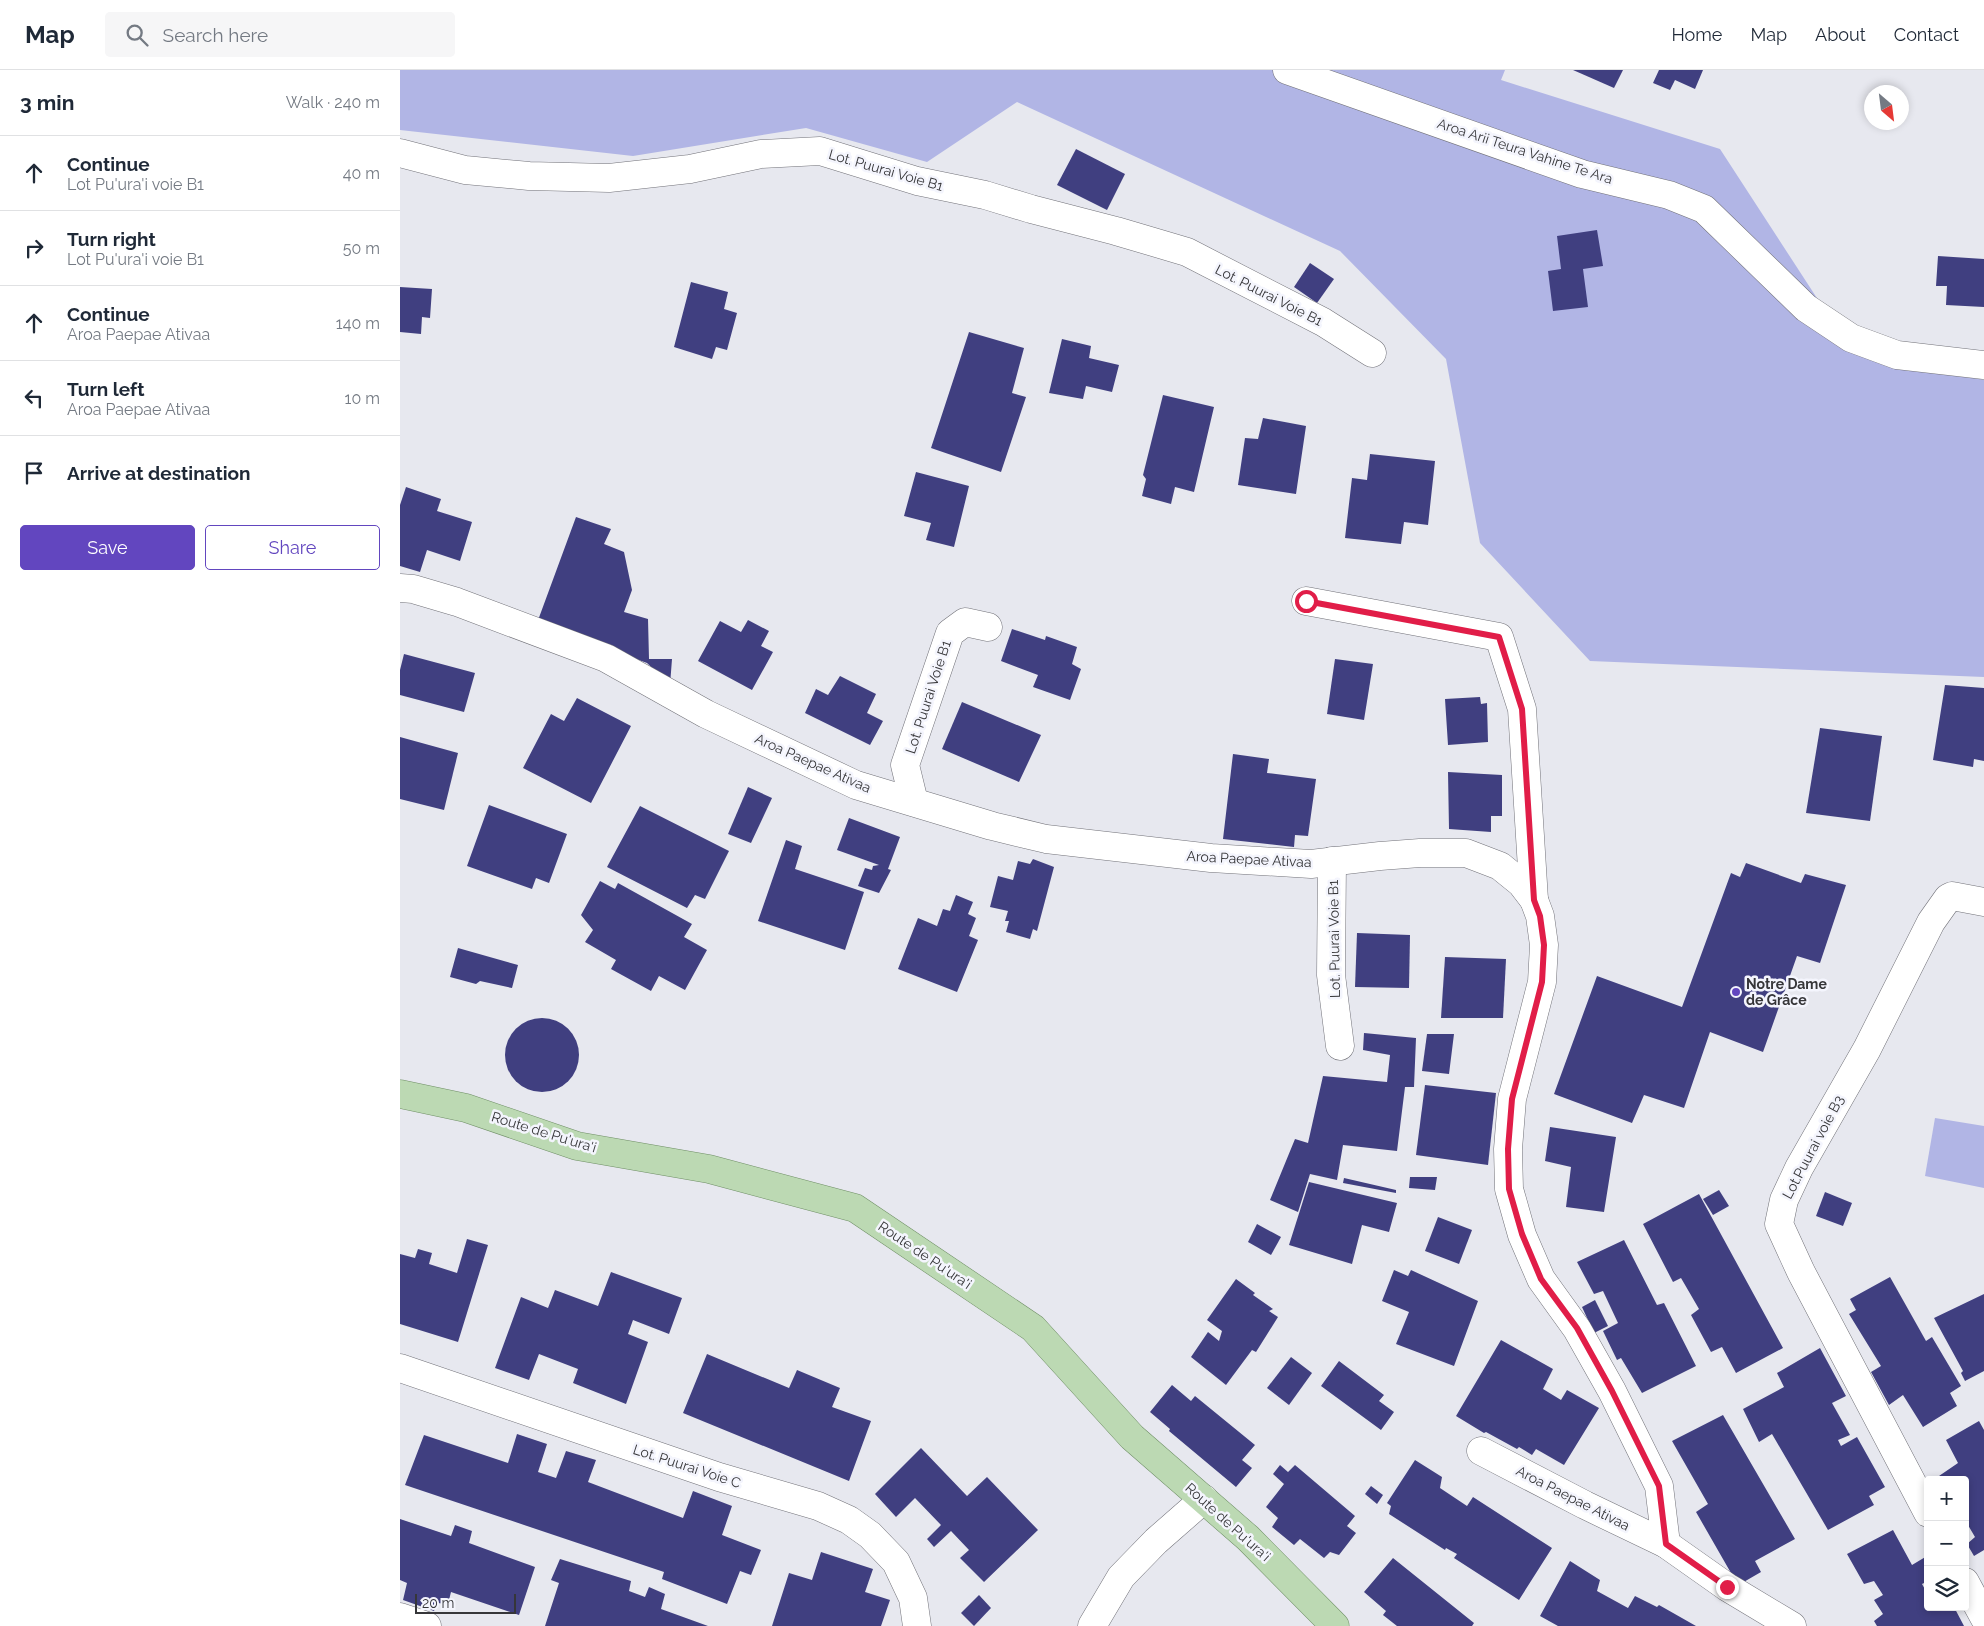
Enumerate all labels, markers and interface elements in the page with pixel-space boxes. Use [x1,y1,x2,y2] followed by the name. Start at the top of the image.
[105,12,455,57] search box
[25,20,75,49] text: Map
[123,21,151,49] icon: search
[163,24,268,46] text: Search here
[1671,24,1722,45] text: Home
[1750,24,1787,45] text: Map
[1815,24,1866,45] text: About
[1894,24,1959,45] text: Contact
[1864,85,1909,130] north arrow
[20,90,74,115] text: 3 min
[286,93,380,112] text: Walk · 240 m
[1435,115,1615,187] street label: Aroa Arii Teura Vahine Te Ara
[827,146,945,194] street label: Lot. Puurai Voie B1
[67,153,150,175] text: Continue
[20,159,48,187] icon: ahead
[343,164,380,183] text: 40 m
[67,175,204,194] text: Lot Pu'ura'i voie B1
[67,228,156,250] text: Turn right
[20,234,48,262] icon: right
[343,239,380,258] text: 50 m
[67,250,204,269] text: Lot Pu'ura'i voie B1
[1213,261,1325,329] street label: Lot. Puurai Voie B1
[67,303,150,325] text: Continue
[20,309,48,337] icon: ahead
[336,314,380,333] text: 140 m
[67,325,210,344] text: Aroa Paepae Ativaa
[67,378,144,400] text: Turn left
[20,384,48,412] icon: left
[345,389,380,408] text: 10 m
[67,400,210,419] text: Aroa Paepae Ativaa
[20,459,48,487] icon: arrive
[67,462,251,484] text: Arrive at destination
[20,525,195,570] button: Save
[205,525,380,570] button: Share
[1295,590,1318,613] route start
[902,638,954,756] street label: Lot. Puurai Voie B1
[753,730,873,796] street label: Aroa Paepae Ativaa
[1186,848,1312,870] street label: Aroa Paepae Ativaa
[1325,880,1343,998] street label: Lot. Puurai Voie B1
[1746,976,1827,1008] place label: Notre Dame de Grâce
[1730,986,1742,998] marker: Notre Dame de Grâce
[1779,1093,1847,1201] street label: Lot.Puurai voie B3
[490,1108,598,1156] street label: Route de Pu'ura'i
[875,1218,975,1292] street label: Route de Pu'ura'i
[631,1441,743,1491] street label: Lot. Puurai Voie C
[1514,1462,1632,1534] street label: Aroa Paepae Ativaa
[1924,1476,1969,1611] map controls
[1924,1476,1969,1521] button: +
[1182,1480,1274,1564] street label: Route de Pu'ura'i
[1924,1521,1969,1566] button: −
[1924,1566,1969,1611] button: layers
[1716,1576,1739,1599] route end
[415,1591,516,1614] scale bar
[422,1595,454,1611] text: 20 m

